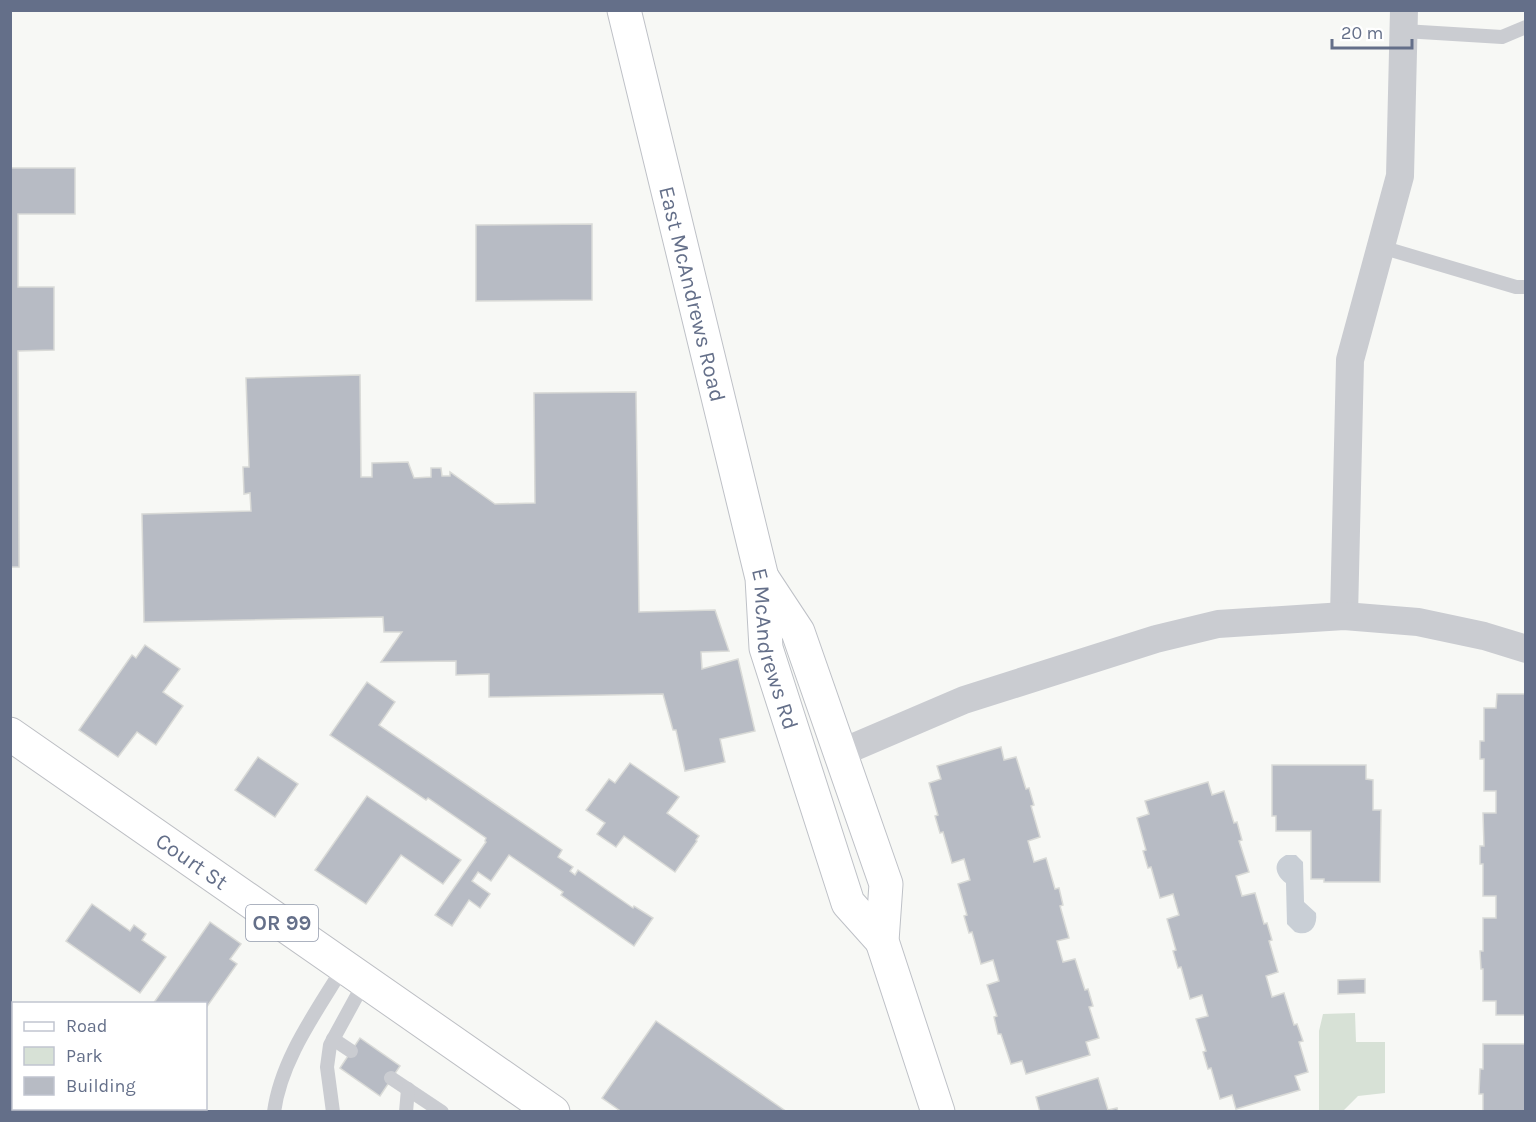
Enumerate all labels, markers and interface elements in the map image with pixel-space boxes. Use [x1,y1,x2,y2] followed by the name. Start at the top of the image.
[1332,12,1412,50] scale bar
[1341,22,1383,44] text: 20 m
[653,183,731,405] street label: East McAndrews Road
[746,565,803,733] street label: E McAndrews Rd
[151,828,233,896] street label: Court St
[246,905,318,941] road number: OR 99
[12,1002,207,1110] legend
[66,1015,107,1037] text: Road
[66,1045,103,1067] text: Park
[66,1075,136,1097] text: Building

